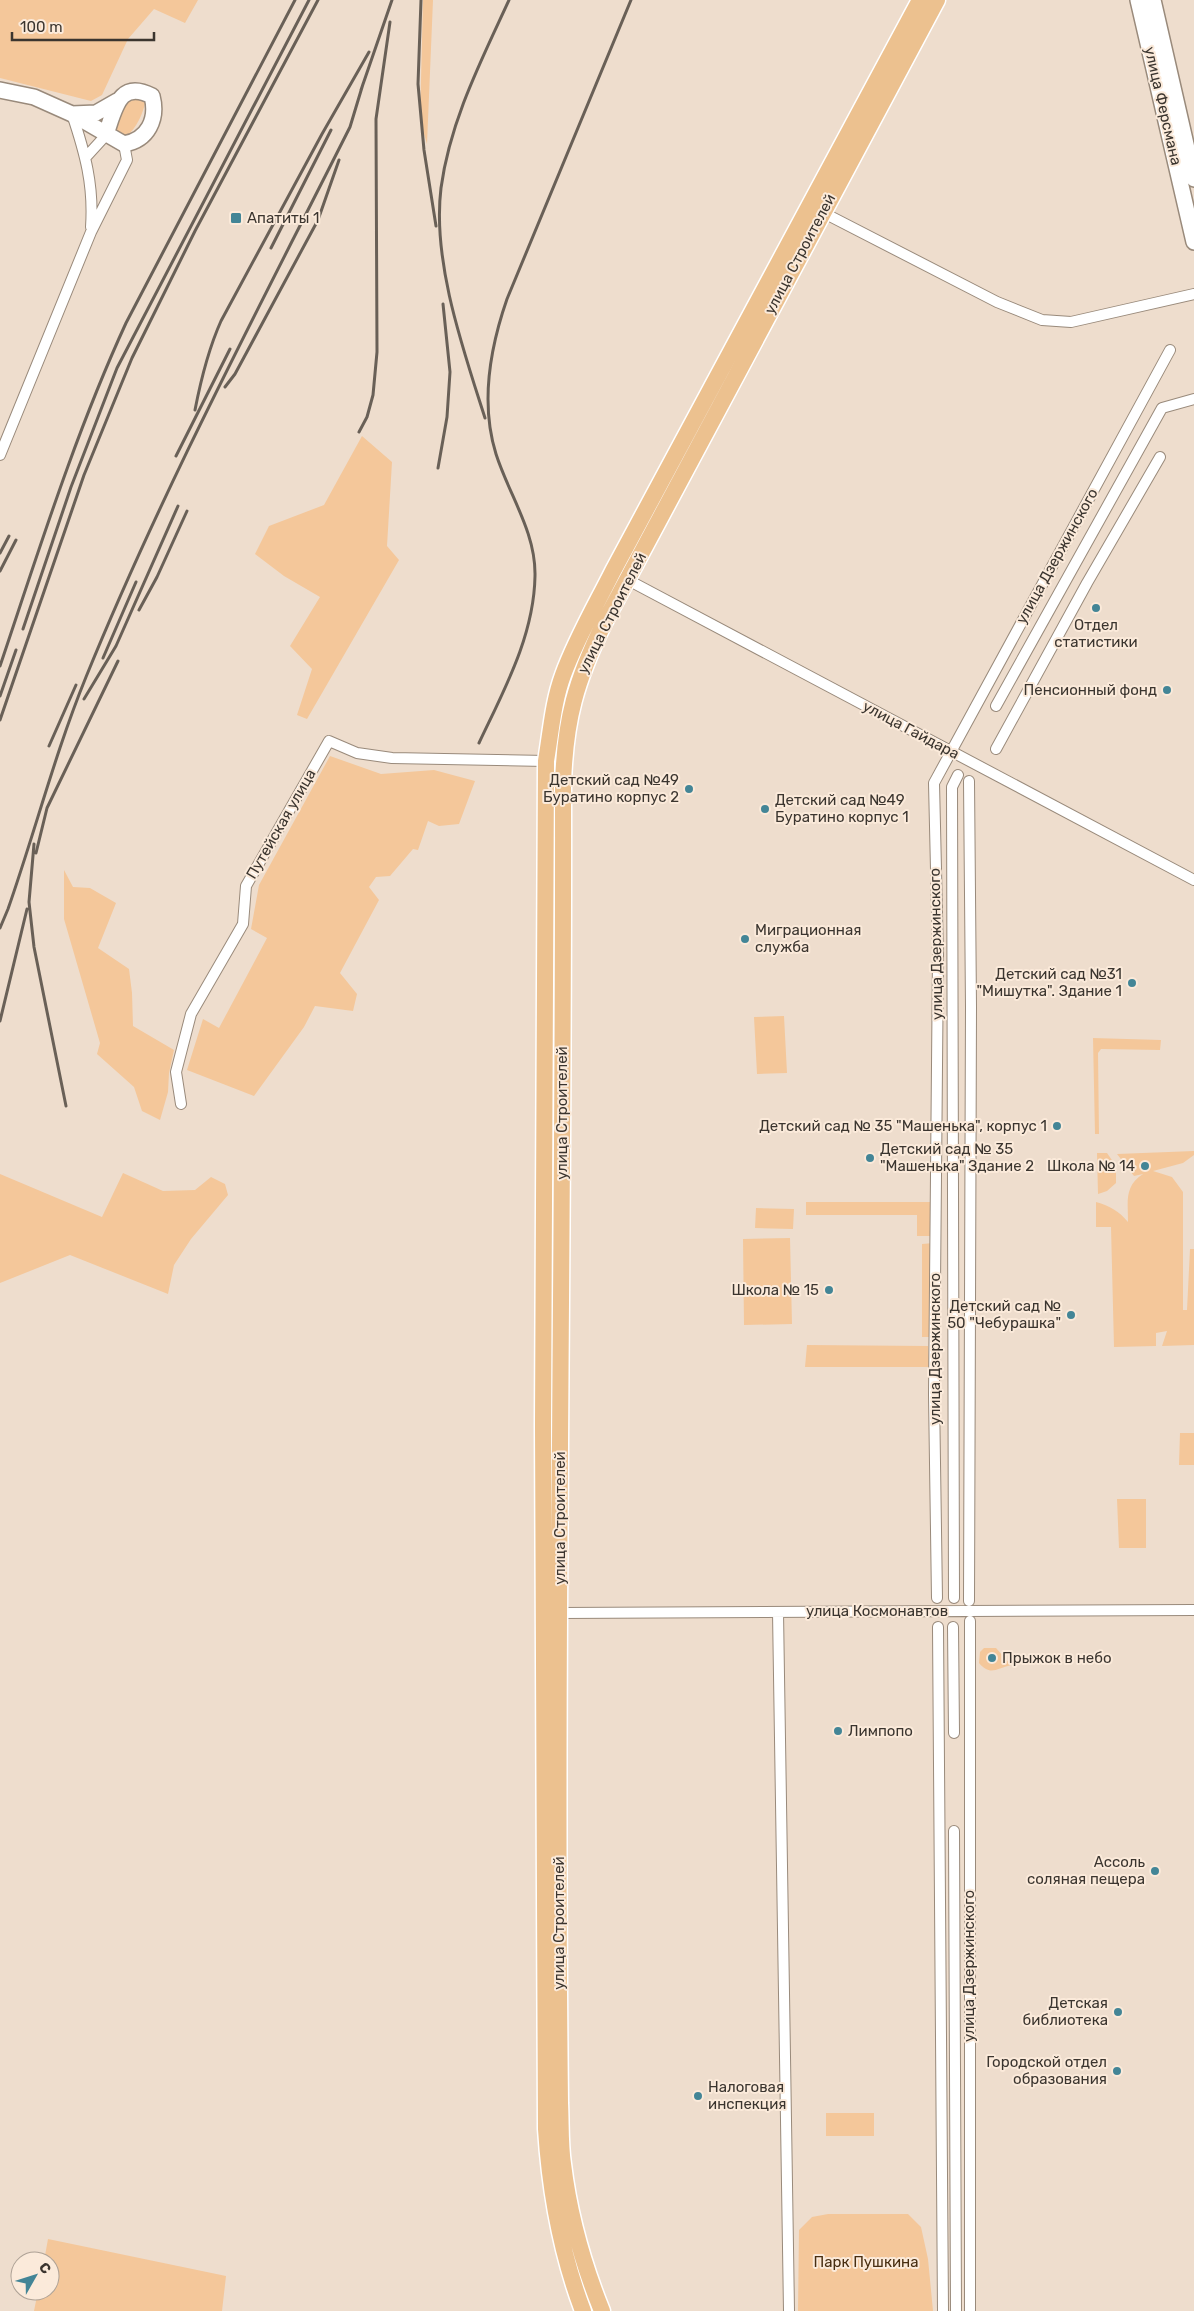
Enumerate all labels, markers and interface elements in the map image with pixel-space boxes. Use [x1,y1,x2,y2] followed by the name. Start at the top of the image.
[12,10,155,42] scale bar
[20,18,62,36] text: 100 m
[1141,45,1185,167] street label: улица Ферсмана
[761,191,839,317] street label: улица Строителей
[247,209,319,227] place label: Апатиты 1
[229,211,243,225] marker: Апатиты 1
[1012,485,1102,627] street label: улица Дзержинского
[574,549,650,677] street label: улица Строителей
[1090,602,1102,614] marker: Отдел статистики
[1054,616,1138,651] place label: Отдел статистики
[1024,681,1157,699] place label: Пенсионный фонд
[1161,684,1173,696] marker: Пенсионный фонд
[860,697,962,763] street label: улица Гайдара
[242,766,320,882] street label: Путейская улица
[543,771,679,806] place label: Детский сад №49 Буратино корпус 2
[683,783,695,795] marker: Детский сад №49 Буратино корпус 2
[775,791,909,826] place label: Детский сад №49 Буратино корпус 1
[759,803,771,815] marker: Детский сад №49 Буратино корпус 1
[926,868,946,1020] street label: улица Дзержинского
[755,921,861,956] place label: Миграционная служба
[739,933,751,945] marker: Миграционная служба
[976,965,1122,1000] place label: Детский сад №31 "Мишутка". Здание 1
[1126,977,1138,989] marker: Детский сад №31 "Мишутка". Здание 1
[553,1046,571,1180] street label: улица Строителей
[759,1117,1047,1135] place label: Детский сад № 35 "Машенька", корпус 1
[1051,1120,1063,1132] marker: Детский сад № 35 "Машенька", корпус 1
[880,1140,1034,1175] place label: Детский сад № 35 "Машенька" Здание 2
[864,1152,876,1164] marker: Детский сад № 35 "Машенька" Здание 2
[1047,1157,1135,1175] place label: Школа № 14
[1139,1160,1151,1172] marker: Школа № 14
[926,1273,944,1425] street label: улица Дзержинского
[731,1281,819,1299] place label: Школа № 15
[823,1284,835,1296] marker: Школа № 15
[947,1297,1061,1332] place label: Детский сад № 50 "Чебурашка"
[1065,1309,1077,1321] marker: Детский сад № 50 "Чебурашка"
[551,1451,569,1585] street label: улица Строителей
[806,1602,948,1620] street label: улица Космонавтов
[1002,1649,1112,1667] place label: Прыжок в небо
[986,1652,998,1664] marker: Прыжок в небо
[848,1722,913,1740] place label: Лимпопо
[832,1725,844,1737] marker: Лимпопо
[1027,1853,1145,1888] place label: Ассоль соляная пещера
[550,1856,568,1990] street label: улица Строителей
[1149,1865,1161,1877] marker: Ассоль соляная пещера
[960,1890,978,2042] street label: улица Дзержинского
[1023,1994,1108,2029] place label: Детская библиотека
[1112,2006,1124,2018] marker: Детская библиотека
[986,2053,1107,2088] place label: Городской отдел образования
[1111,2065,1123,2077] marker: Городской отдел образования
[708,2078,786,2113] place label: Налоговая инспекция
[692,2090,704,2102] marker: Налоговая инспекция
[10,2251,60,2301] north arrow
[814,2253,918,2271] park label: Парк Пушкина
[35,2259,55,2277] text: С

